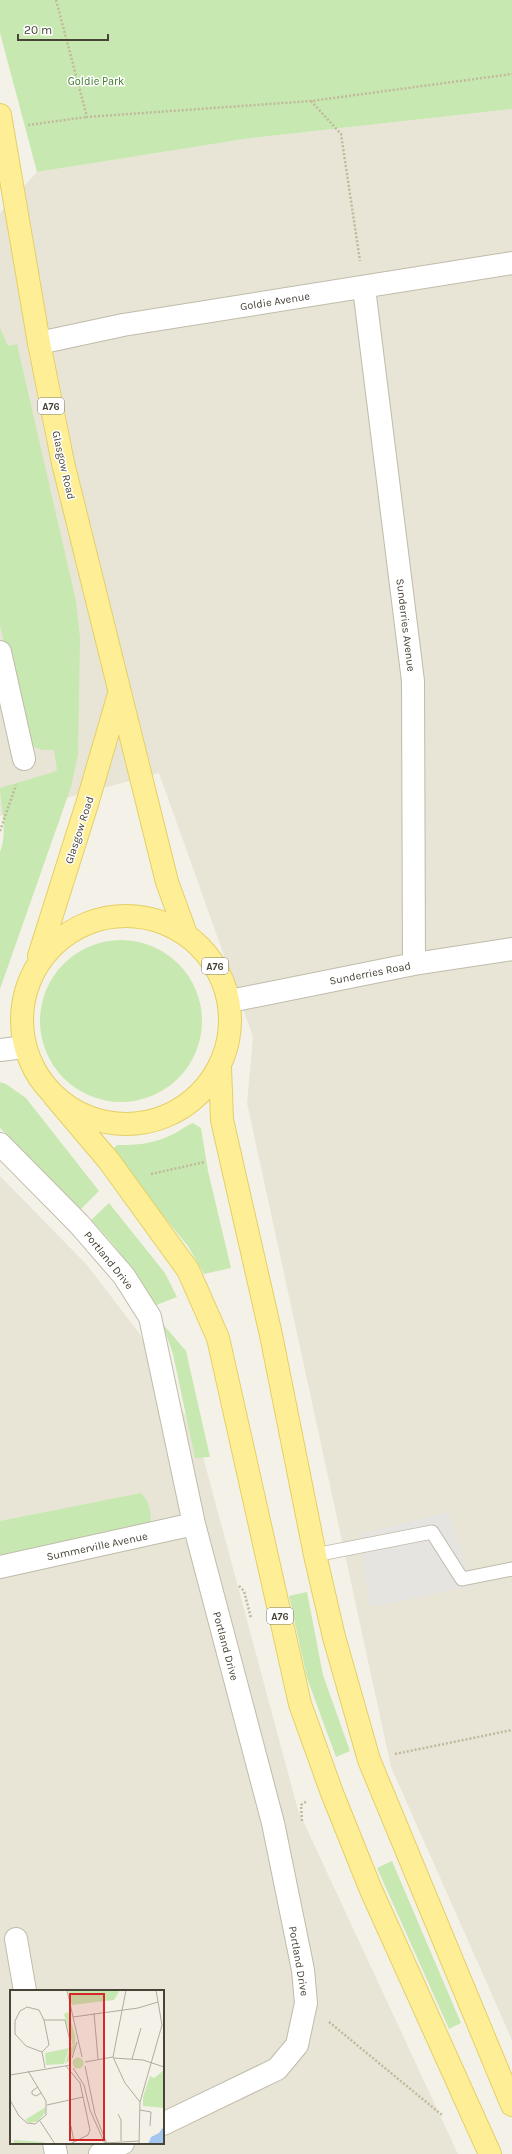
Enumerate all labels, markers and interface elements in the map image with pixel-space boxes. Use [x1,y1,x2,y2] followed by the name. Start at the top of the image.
[18,16,108,42] scale bar
[24,23,52,37] text: 20 m
[68,75,124,88] park label: Goldie Park
[239,290,311,313] street label: Goldie Avenue
[38,398,64,414] road number: A76
[49,429,78,501] street label: Glasgow Road
[393,578,418,673] street label: Sunderries Avenue
[62,795,96,866] street label: Glasgow Road
[202,958,228,974] road number: A76
[328,959,412,988] street label: Sunderries Road
[81,1229,136,1292] street label: Portland Drive
[45,1529,149,1564] street label: Summerville Avenue
[267,1608,293,1624] road number: A76
[210,1610,241,1682] street label: Portland Drive
[286,1925,311,1997] street label: Portland Drive
[10,1990,164,2144] inset map

